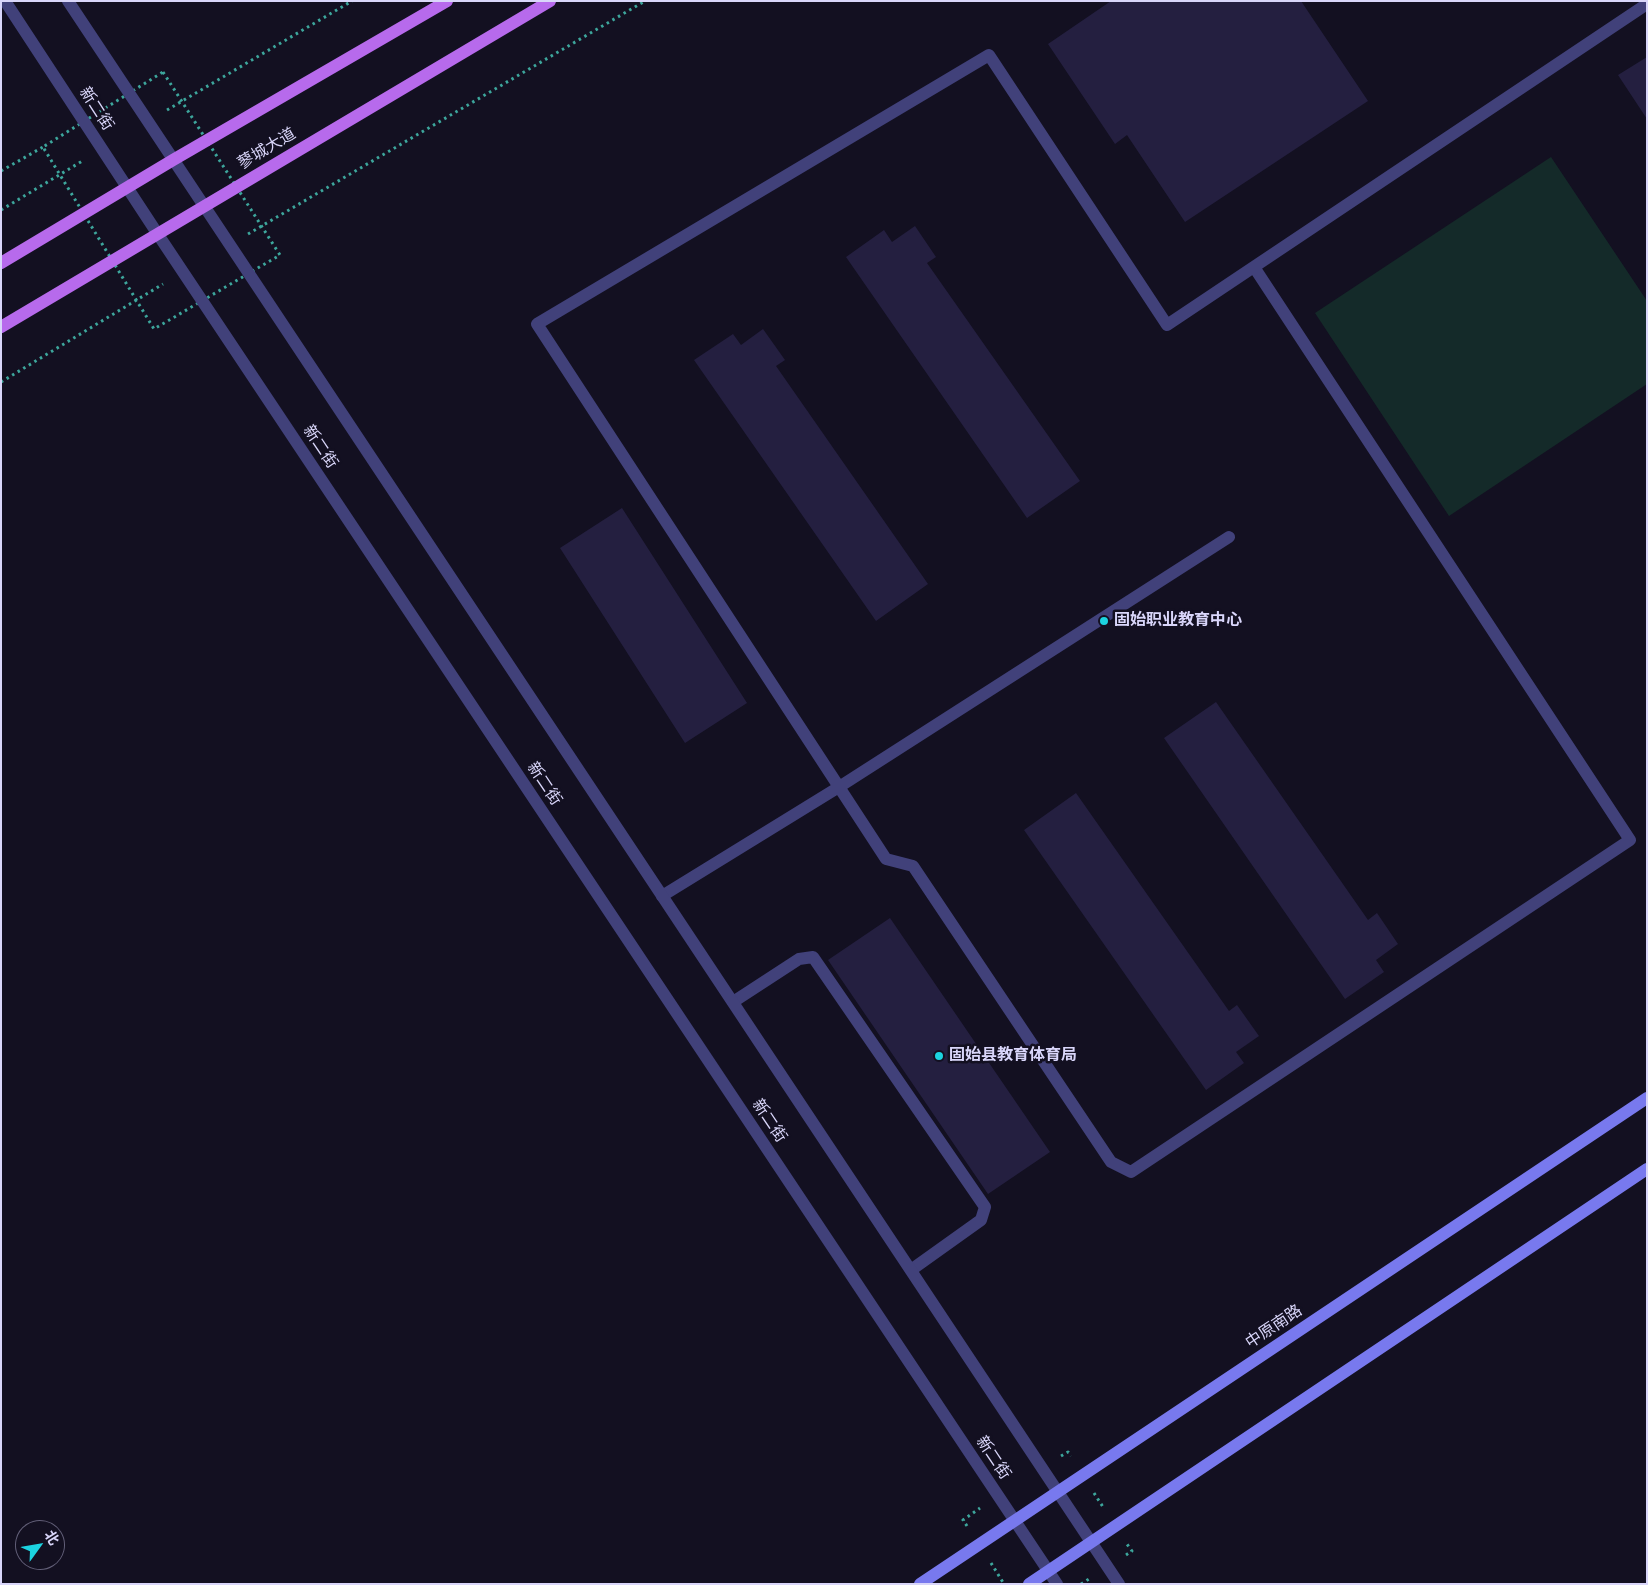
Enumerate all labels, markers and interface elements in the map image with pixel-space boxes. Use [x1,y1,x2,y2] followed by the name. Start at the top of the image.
[75,84,117,134] street label: 新二街
[235,124,299,174] street label: 蓼城大道
[299,422,341,472] street label: 新二街
[1114,611,1242,631] place label: 固始职业教育中心
[1098,615,1110,627] marker: 固始职业教育中心
[523,759,565,809] street label: 新二街
[949,1046,1077,1066] place label: 固始县教育体育局
[933,1050,945,1062] marker: 固始县教育体育局
[748,1096,790,1146] street label: 新二街
[1242,1301,1306,1353] street label: 中原南路
[972,1433,1014,1483] street label: 新二街
[15,1520,65,1570] north arrow
[41,1527,62,1548] text: 北

